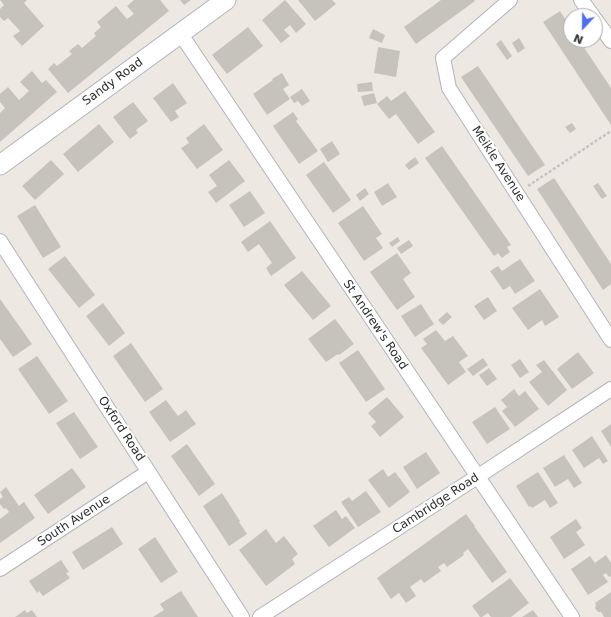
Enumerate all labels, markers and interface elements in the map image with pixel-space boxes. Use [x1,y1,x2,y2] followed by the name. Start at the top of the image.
[563,8,603,48] north arrow
[572,31,585,46] text: N
[80,55,146,109] street label: Sandy Road
[468,124,528,204] street label: Meikle Avenue
[340,277,410,373] street label: St Andrew's Road
[95,394,147,464] street label: Oxford Road
[390,471,482,537] street label: Cambridge Road
[35,492,113,550] street label: South Avenue

